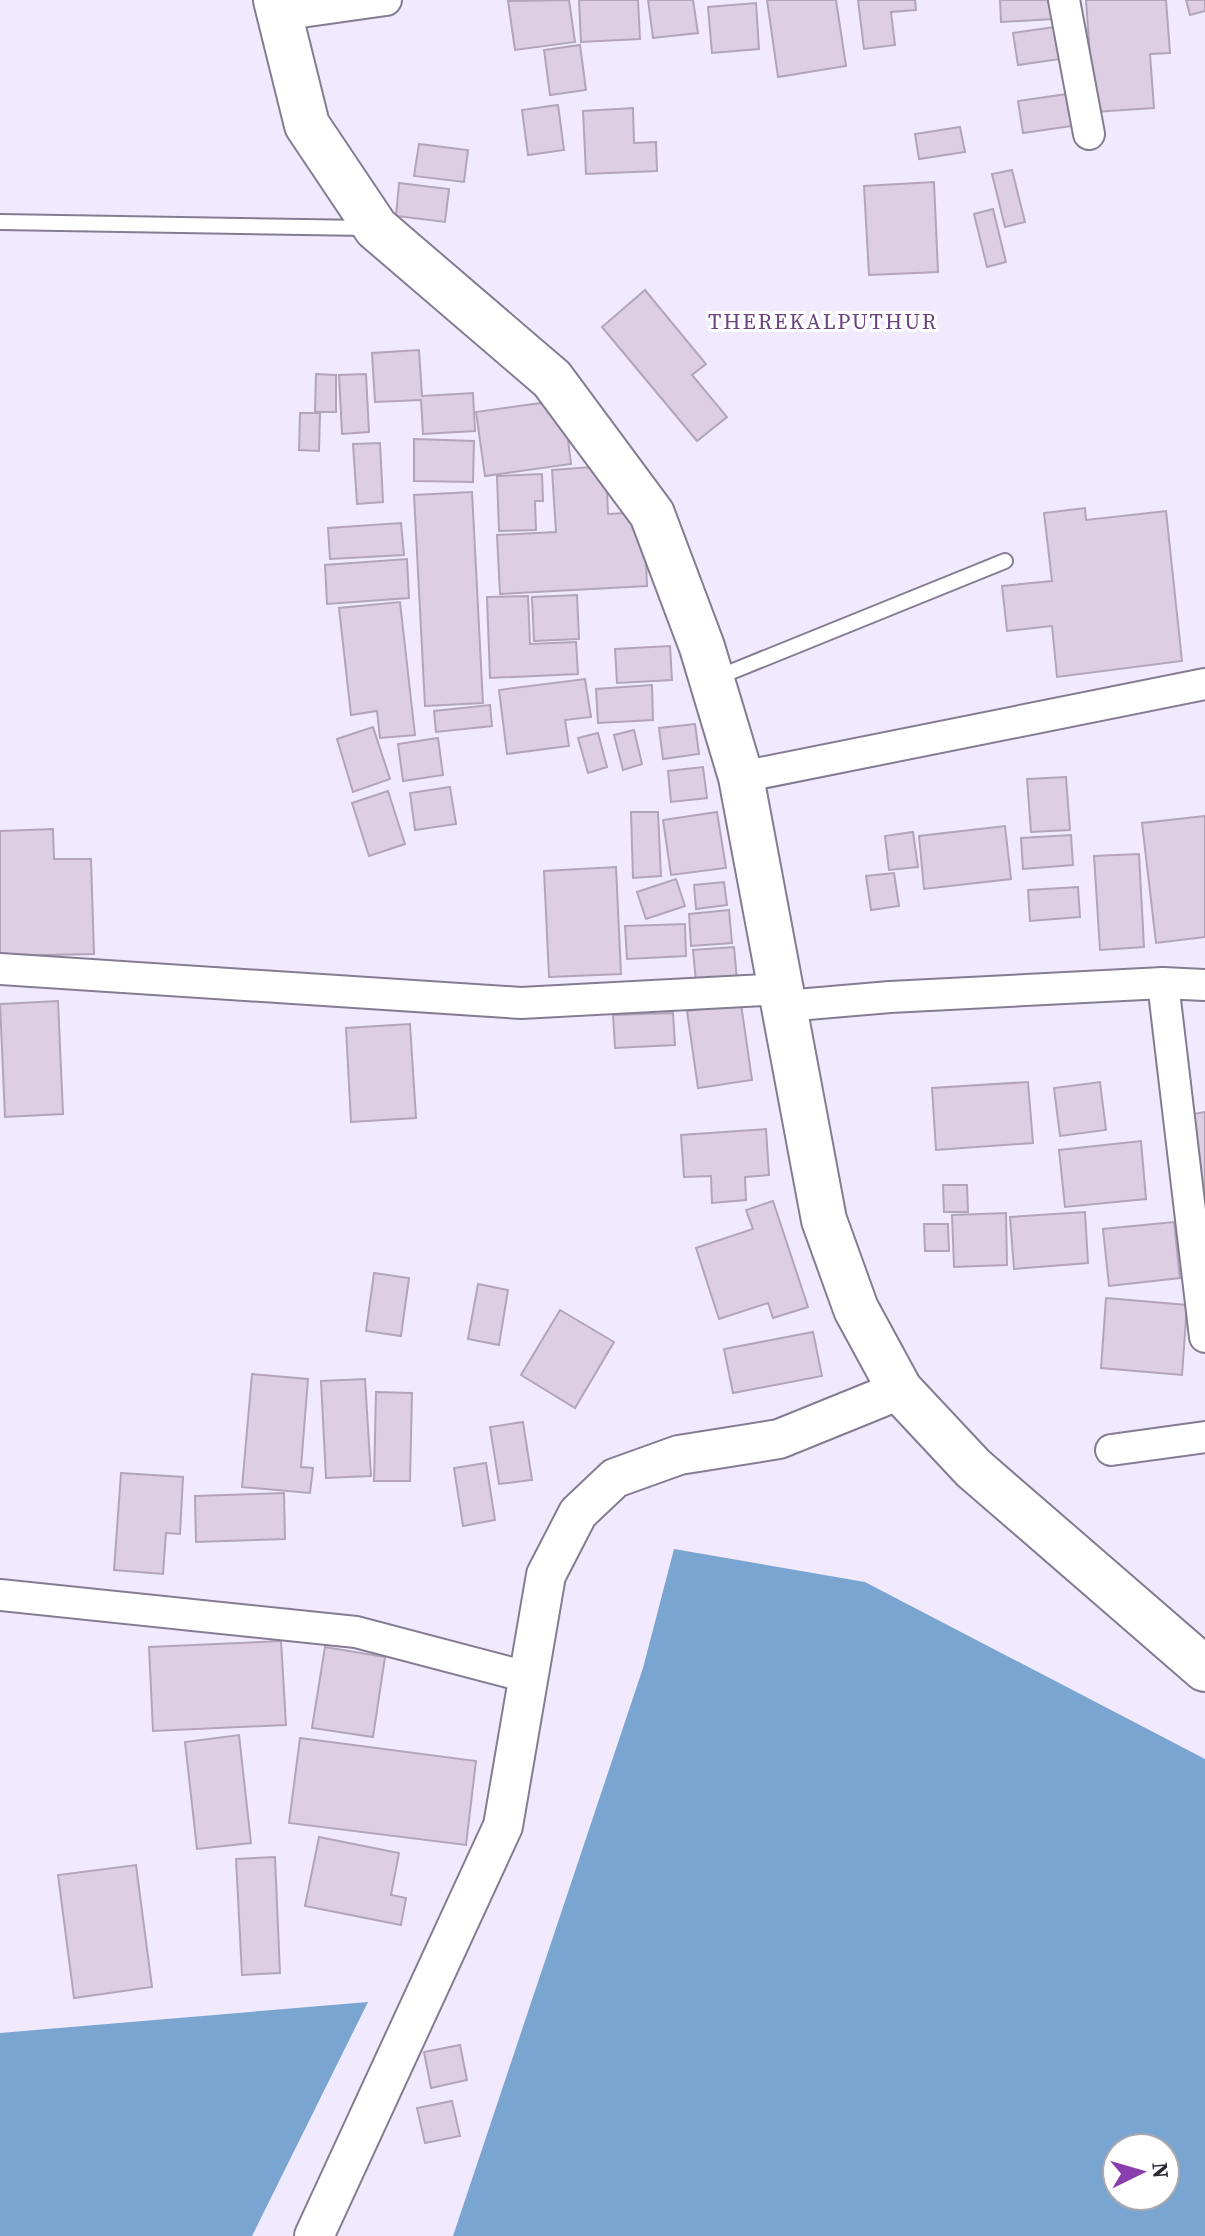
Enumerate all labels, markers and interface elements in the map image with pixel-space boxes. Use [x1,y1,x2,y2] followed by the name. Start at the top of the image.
[708,306,938,336] district label: THEREKALPUTHUR
[1101,2132,1181,2212] north arrow
[1145,2161,1177,2180] text: N

